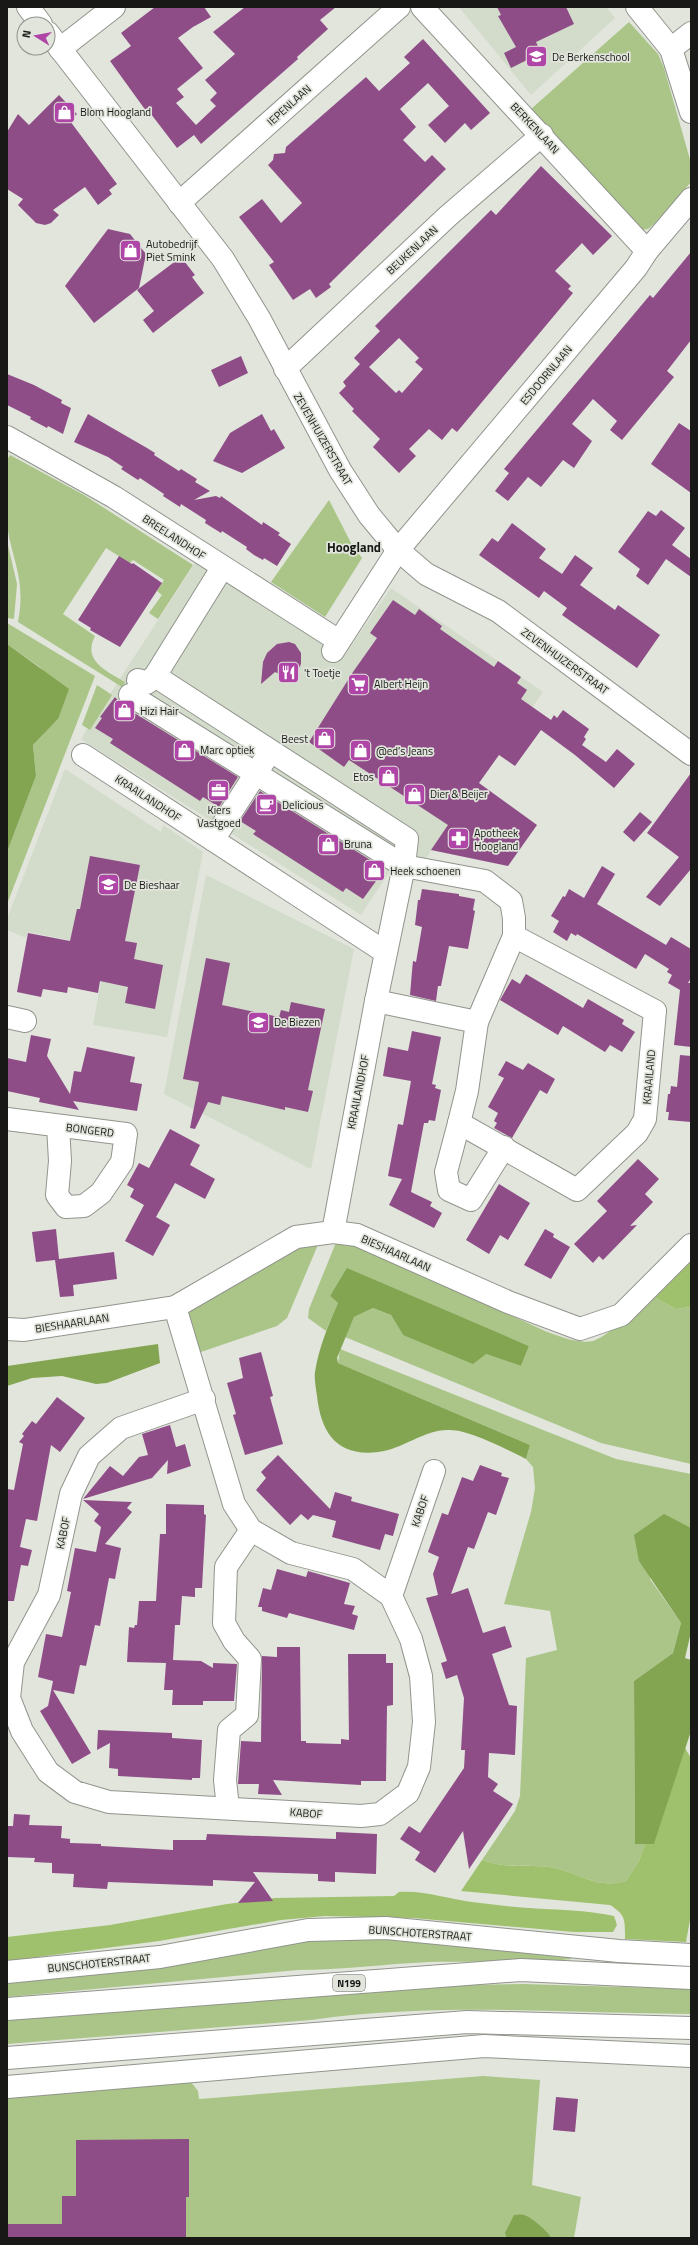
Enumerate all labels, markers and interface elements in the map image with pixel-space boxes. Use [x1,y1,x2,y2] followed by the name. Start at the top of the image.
[16,16,56,56] north arrow
[18,29,35,39] text: N
[523,44,549,70] school or university icon: De Berkenschool
[552,49,630,65] place label: De Berkenschool
[263,81,315,129] street label: IEPENLAAN
[51,99,77,125] shop icon: Blom Hoogland
[507,99,563,157] street label: BERKENLAAN
[80,104,151,120] place label: Blom Hoogland
[383,222,441,278] street label: BEUKENLAAN
[146,236,198,265] place label: Autobedrijf Piet Smink
[117,237,143,263] shop icon: Autobedrijf Piet Smink
[516,342,576,408] street label: ESDOORNLAAN
[290,390,356,489] street label: ZEVENHUIZERSTRAAT
[139,511,209,564] street label: BREELANDHOF
[327,537,381,557] district label: Hoogland
[518,624,612,698] street label: ZEVENHUIZERSTRAAT
[275,660,301,686] restaurant icon: 't Toetje
[304,665,341,681] place label: 't Toetje
[346,671,372,697] supermarket icon: Albert Heijn
[374,676,428,692] place label: Albert Heijn
[111,698,137,724] shop icon: Hizi Hair
[140,703,179,719] place label: Hizi Hair
[311,726,337,752] shop icon: Beest
[281,731,308,747] place label: Beest
[171,737,197,763] shop icon: Marc optiek
[347,738,373,764] shop icon: @ed's Jeans
[200,742,255,758] place label: Marc optiek
[376,743,433,759] place label: @ed's Jeans
[376,764,402,790] shop icon: Etos
[353,769,374,785] place label: Etos
[112,771,184,825] street label: KRAAILANDHOF
[206,777,232,803] office icon: Kiers Vastgoed
[401,781,427,807] shop icon: Dier & Beijer
[430,786,488,802] place label: Dier & Beijer
[253,792,279,818] cafe icon: Delicious
[282,797,324,813] place label: Delicious
[197,802,241,831] place label: Kiers Vastgoed
[474,825,519,854] place label: Apotheek Hoogland
[445,826,471,852] pharmacy icon: Apotheek Hoogland
[315,831,341,857] shop icon: Bruna
[344,836,372,852] place label: Bruna
[361,858,387,884] shop icon: Heek schoenen
[390,863,461,879] place label: Heek schoenen
[95,872,121,898] school or university icon: De Bieshaar
[124,877,180,893] place label: De Bieshaar
[246,1009,272,1035] school or university icon: De Biezen
[274,1014,320,1030] place label: De Biezen
[639,1049,659,1105] street label: KRAAILAND
[343,1053,373,1131] street label: KRAAILANDHOF
[65,1119,115,1141] street label: BONGERD
[359,1231,433,1275] street label: BIESHAARLAAN
[34,1309,110,1337] street label: BIESHAARLAAN
[407,1493,433,1529] street label: KABOF
[52,1515,74,1551] street label: KABOF
[289,1804,323,1822] street label: KABOF
[368,1921,472,1945] street label: BUNSCHOTERSTRAAT
[47,1950,151,1976] street label: BUNSCHOTERSTRAAT
[333,1975,365,1991] road number: N199

